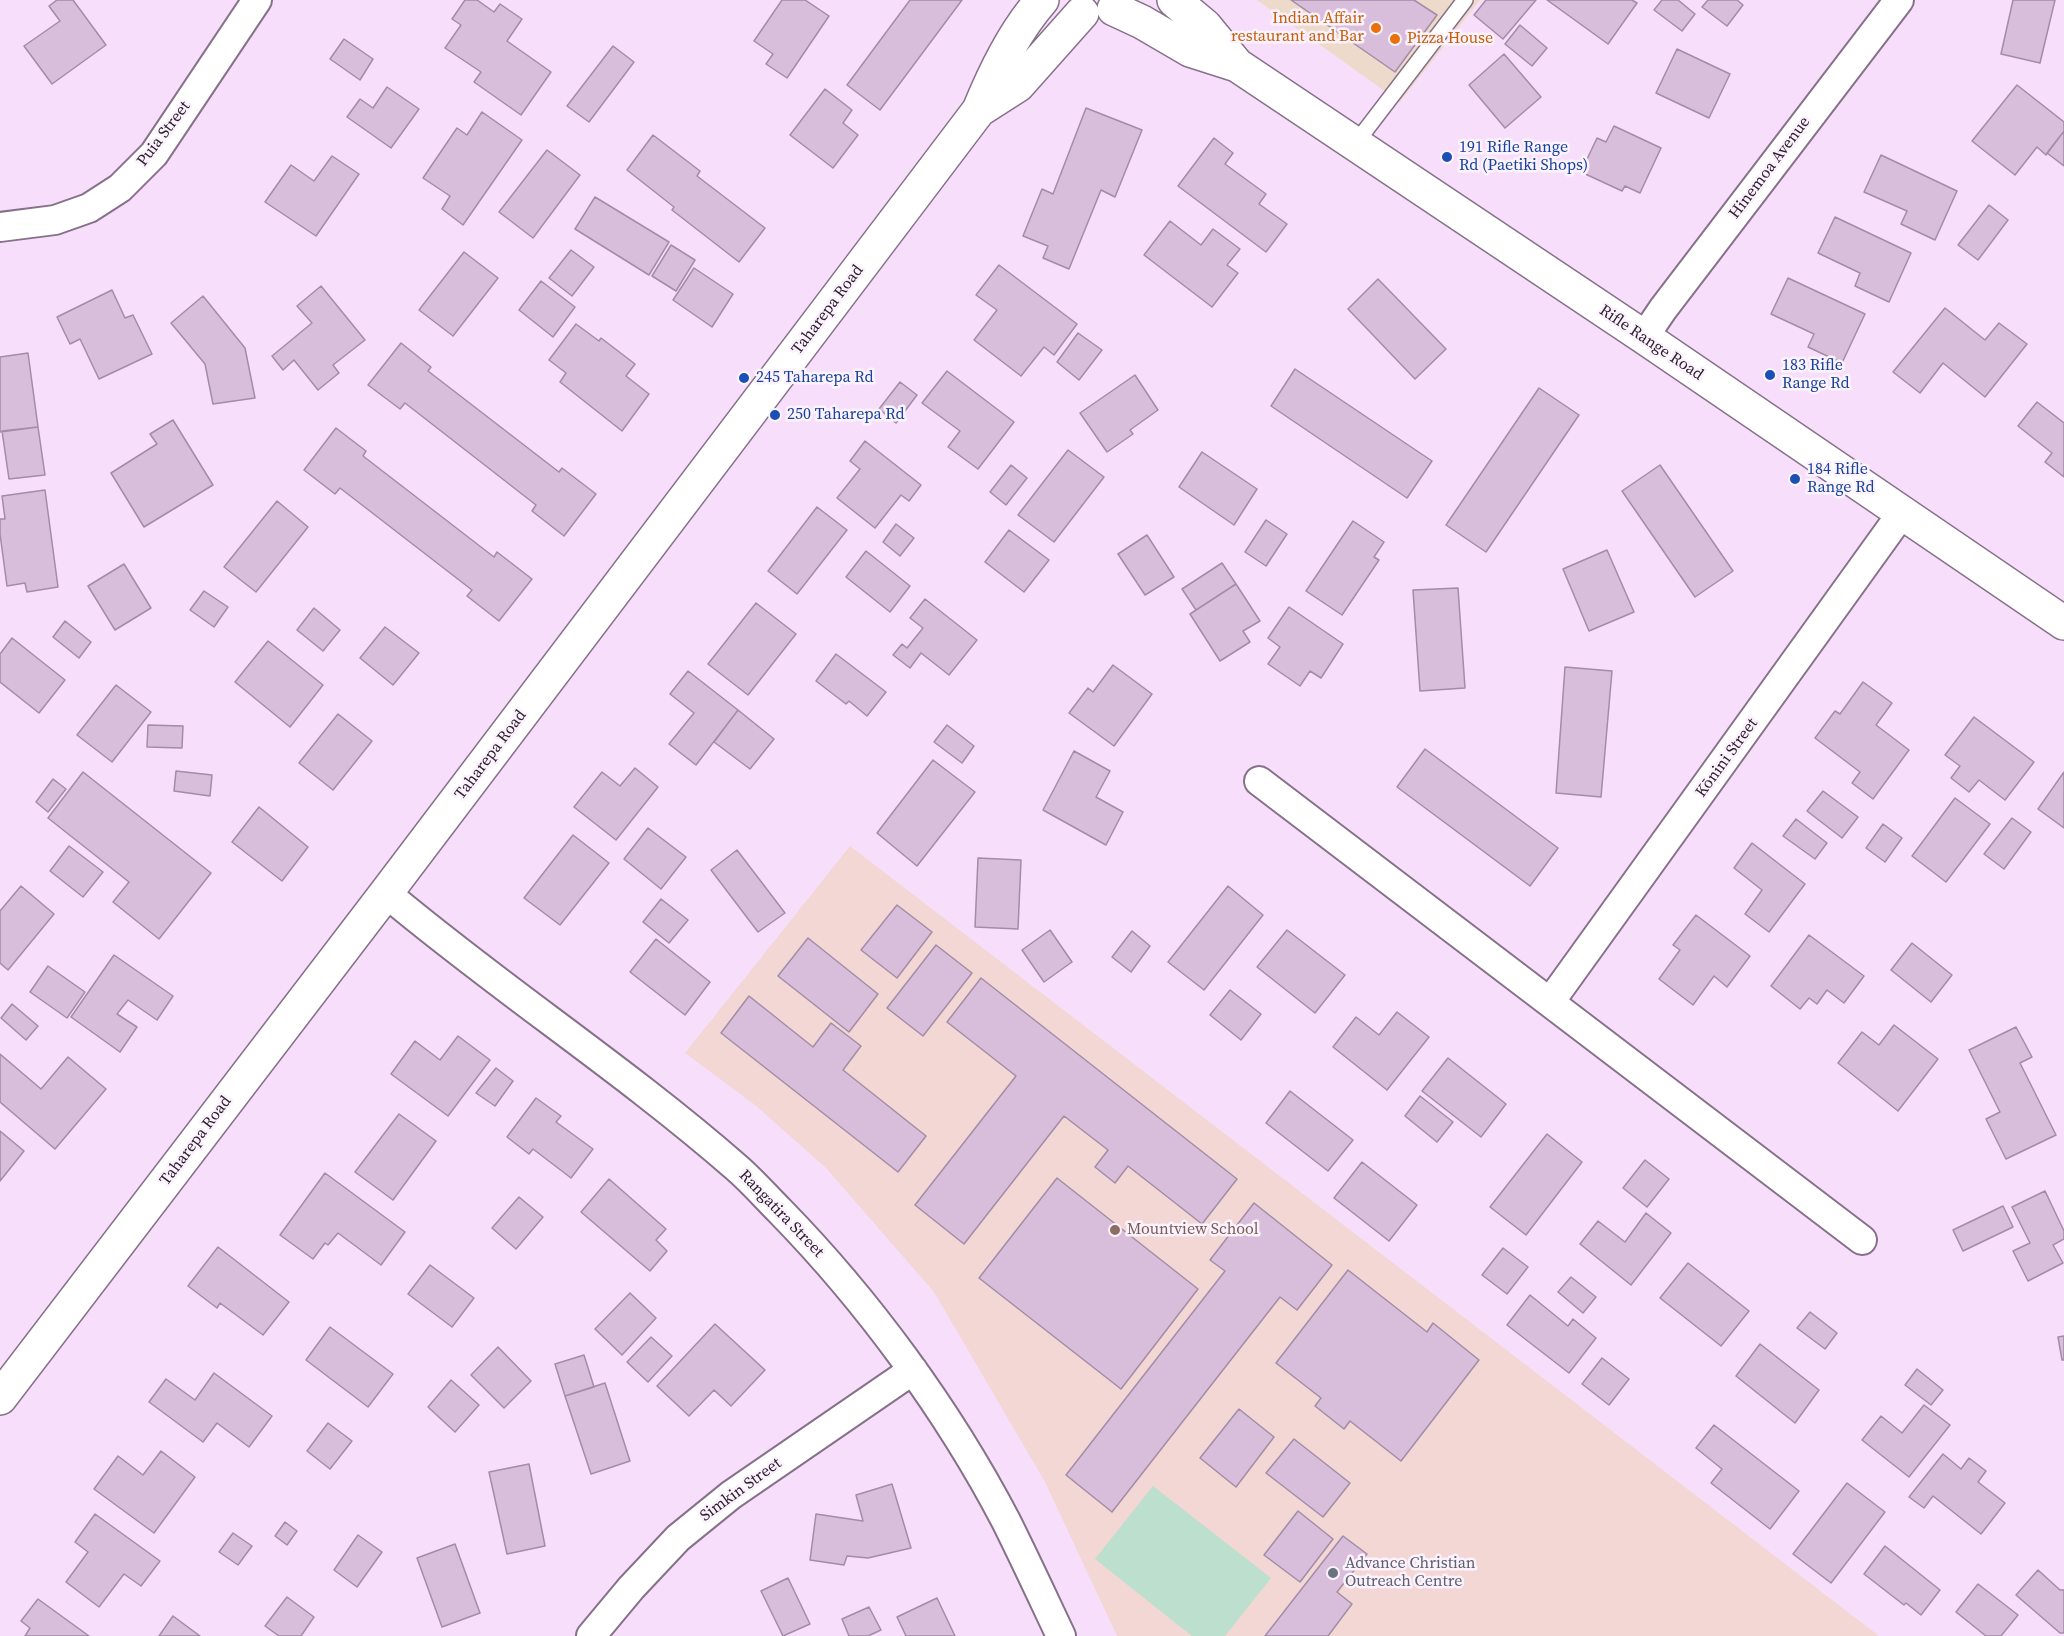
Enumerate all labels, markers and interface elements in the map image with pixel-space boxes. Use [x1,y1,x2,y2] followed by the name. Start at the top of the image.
[1231,9,1364,47] place label: Indian Affair restaurant and Bar
[1369,21,1383,35] marker: Indian Affair restaurant and Bar
[1407,29,1493,49] place label: Pizza House
[1388,32,1402,46] marker: Pizza House
[133,98,195,170] street label: Puia Street
[1725,113,1815,223] street label: Hinemoa Avenue
[1459,138,1588,176] place label: 191 Rifle Range Rd (Paetiki Shops)
[1440,150,1454,164] marker: 191 Rifle Range Rd (Paetiki Shops)
[788,262,868,358] street label: Taharepa Road
[1595,301,1707,385] street label: Rifle Range Road
[1782,356,1850,394] place label: 183 Rifle Range Rd
[756,368,874,388] place label: 245 Taharepa Rd
[1763,368,1777,382] marker: 183 Rifle Range Rd
[737,371,751,385] marker: 245 Taharepa Rd
[787,405,905,425] place label: 250 Taharepa Rd
[768,408,782,422] marker: 250 Taharepa Rd
[1807,460,1875,498] place label: 184 Rifle Range Rd
[1788,472,1802,486] marker: 184 Rifle Range Rd
[451,707,531,803] street label: Taharepa Road
[1692,715,1762,801] street label: Kōnini Street
[156,1093,236,1189] street label: Taharepa Road
[734,1166,828,1262] street label: Rangatira Street
[1127,1220,1258,1240] place label: Mountview School
[1108,1223,1122,1237] marker: Mountview School
[697,1454,785,1526] street label: Simkin Street
[1345,1554,1475,1592] place label: Advance Christian Outreach Centre
[1326,1566,1340,1580] marker: Advance Christian Outreach Centre

